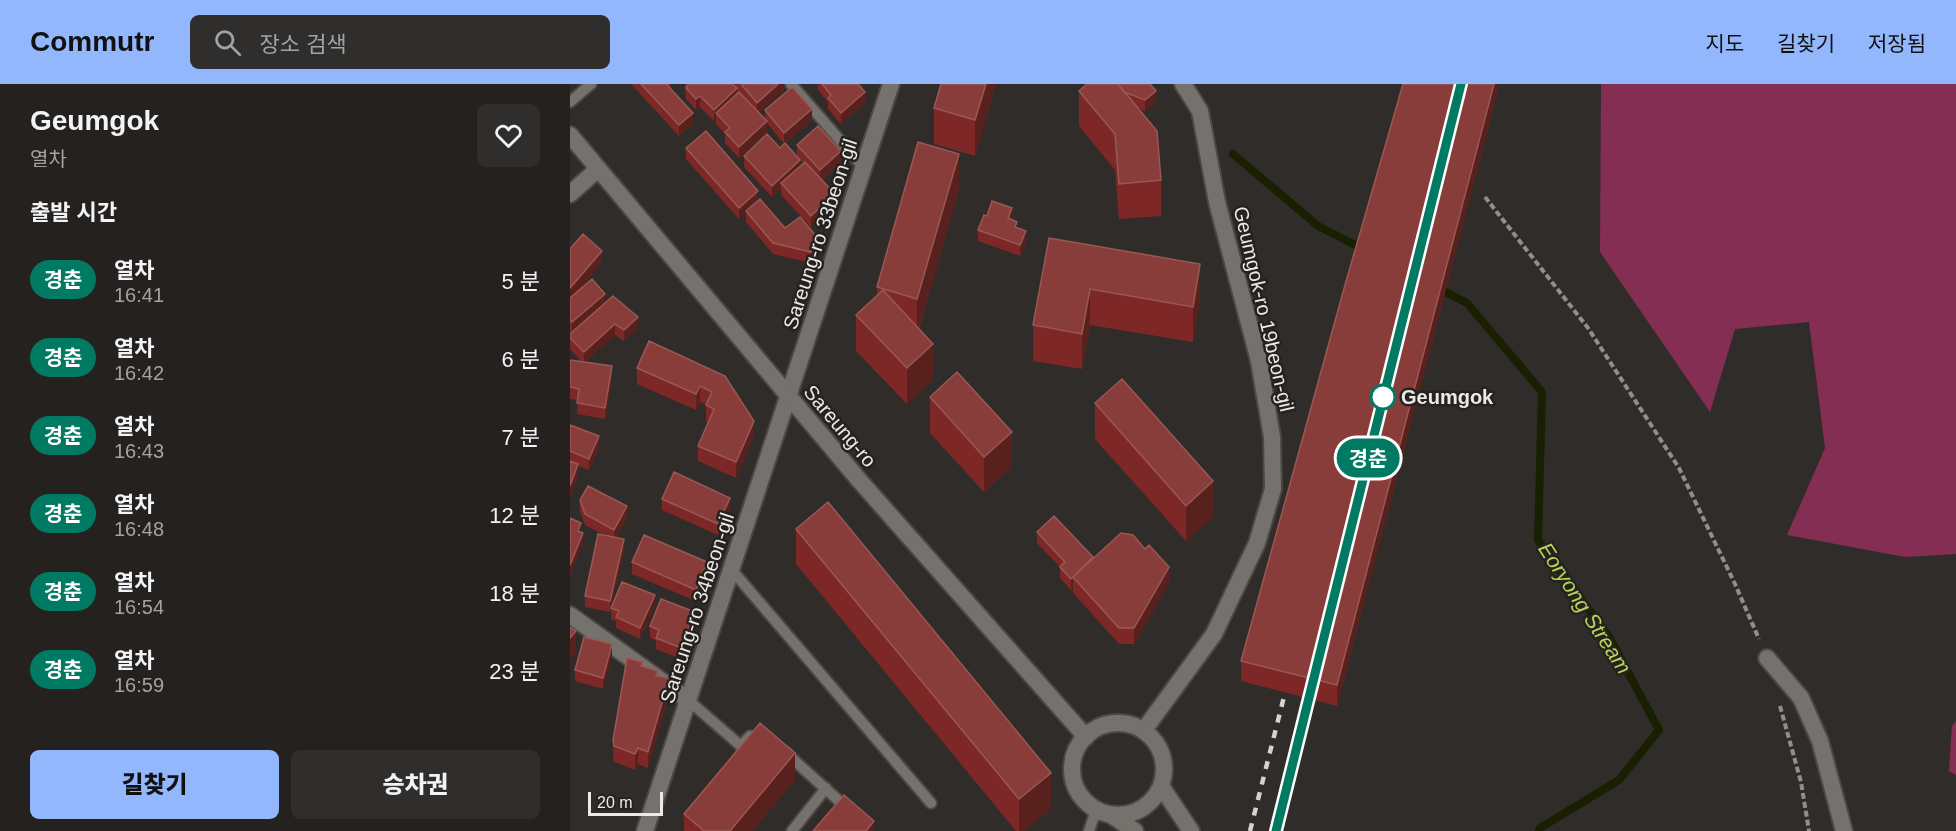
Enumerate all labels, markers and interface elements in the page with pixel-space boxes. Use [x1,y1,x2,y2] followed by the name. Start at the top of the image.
[190,15,610,69] search box
[30,26,154,57] text: Commutr
[211,26,244,59] icon: search
[259,32,347,57] text: 장소 검색
[1705,32,1744,55] text: 지도
[1777,32,1835,55] text: 길찾기
[1868,32,1926,55] text: 저장됨
[477,104,540,167] button: heart
[30,105,159,136] text: Geumgok
[779,136,861,332] street label: Sareung-ro 33beon-gil
[30,148,67,170] text: 열차
[30,200,117,225] text: 출발 시간
[1230,204,1298,414] street label: Geumgok-ro 19beon-gil
[114,258,154,283] text: 열차
[44,268,82,291] text: 경춘
[501,269,540,294] text: 5 분
[114,284,164,306] text: 16:41
[114,336,154,361] text: 열차
[44,346,82,369] text: 경춘
[501,347,540,372] text: 6 분
[114,362,164,384] text: 16:42
[799,381,881,471] street label: Sareung-ro
[1370,384,1396,410] marker: Geumgok
[1401,386,1494,408] place label: Geumgok
[114,414,154,439] text: 열차
[44,424,82,447] text: 경춘
[501,425,540,450] text: 7 분
[1341,438,1395,478] line badge: 경춘
[114,440,164,462] text: 16:43
[1349,447,1387,470] text: 경춘
[114,492,154,517] text: 열차
[44,502,82,525] text: 경춘
[489,503,540,528] text: 12 분
[656,510,738,706] street label: Sareung-ro 34beon-gil
[114,518,164,540] text: 16:48
[1534,538,1636,678] water label: Eoryong Stream
[114,570,154,595] text: 열차
[44,580,82,603] text: 경춘
[489,581,540,606] text: 18 분
[114,596,164,618] text: 16:54
[114,648,154,673] text: 열차
[44,658,82,681] text: 경춘
[489,659,540,684] text: 23 분
[114,674,164,696] text: 16:59
[30,750,279,819] button: 길찾기
[291,750,540,819] button: 승차권
[588,789,663,816] scale bar
[597,794,633,811] text: 20 m

